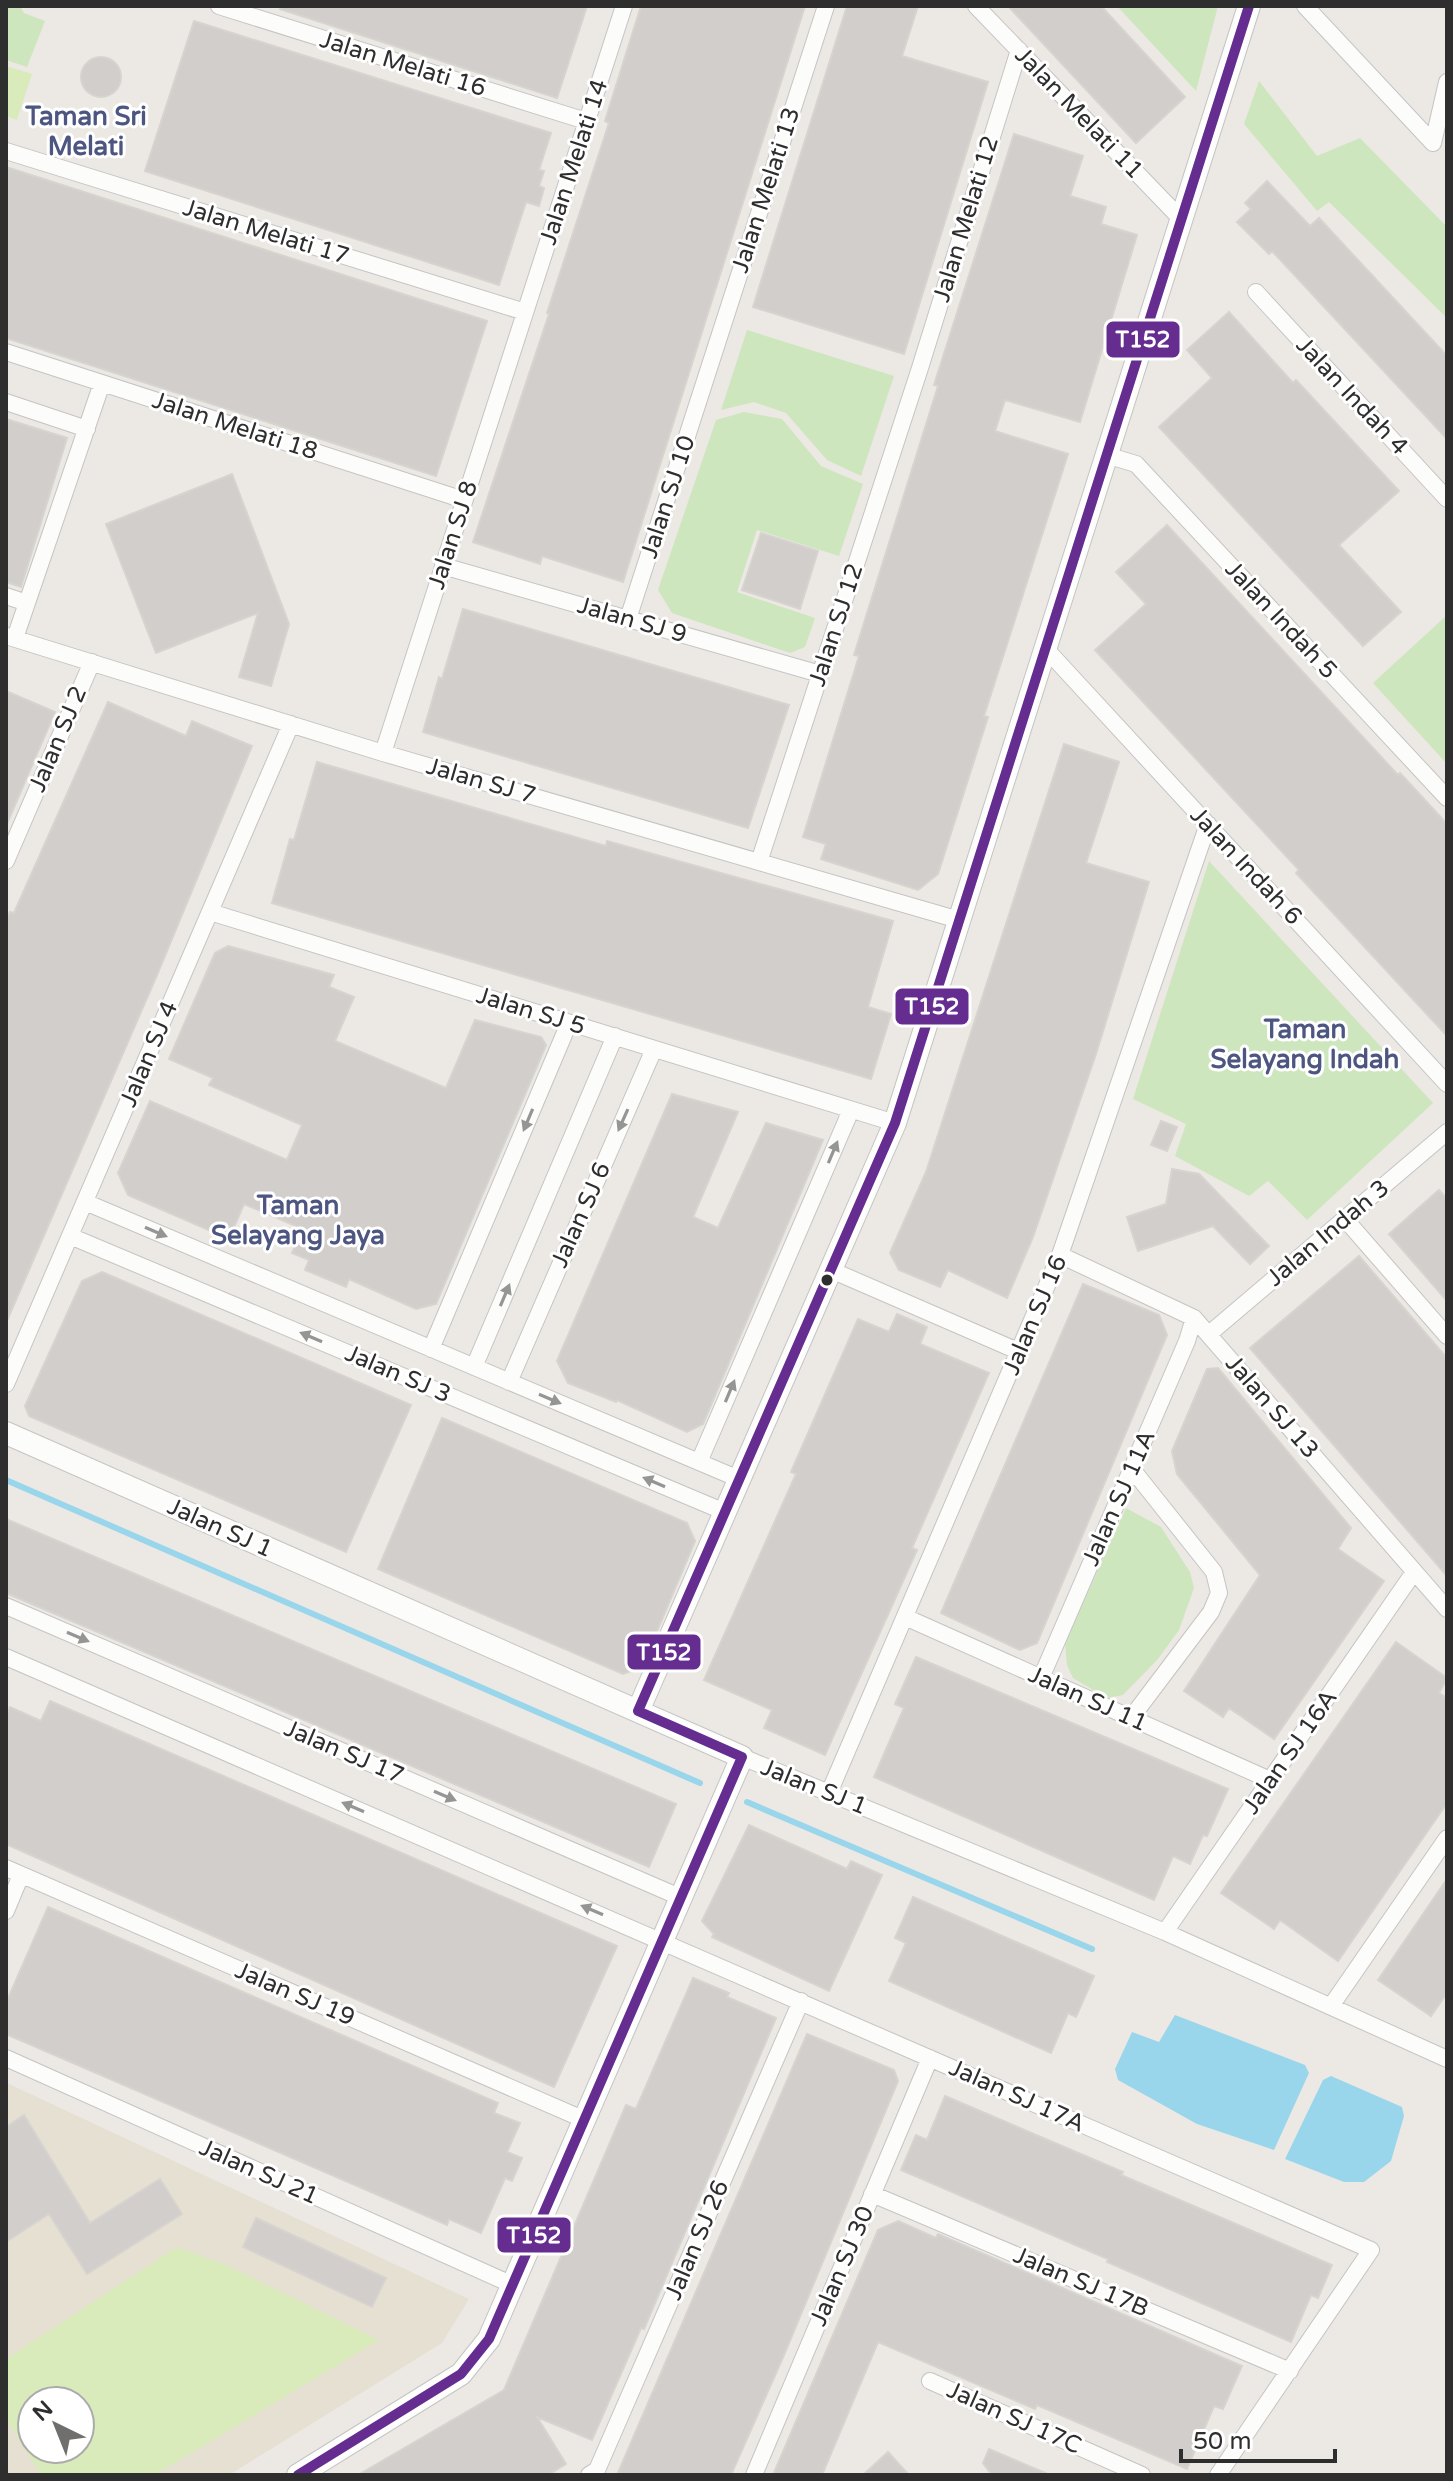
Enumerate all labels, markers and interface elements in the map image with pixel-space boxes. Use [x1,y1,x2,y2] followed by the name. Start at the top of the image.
[316,25,490,103] street label: Jalan Melati 16
[1009,41,1149,185] street label: Jalan Melati 11
[534,76,614,248] street label: Jalan Melati 14
[24,101,147,162] district label: Taman Sri Melati
[726,104,806,276] street label: Jalan Melati 13
[927,132,1005,306] street label: Jalan Melati 12
[179,193,353,271] street label: Jalan Melati 17
[1105,320,1181,359] line badge: T152
[1115,327,1170,353] text: T152
[1290,331,1414,461] street label: Jalan Indah 4
[149,386,321,466] street label: Jalan Melati 18
[635,432,701,562] street label: Jalan SJ 10
[422,477,484,593] street label: Jalan SJ 8
[1219,555,1343,685] street label: Jalan Indah 5
[803,560,869,690] street label: Jalan SJ 12
[574,591,690,649] street label: Jalan SJ 9
[23,682,93,796] street label: Jalan SJ 2
[423,752,539,810] street label: Jalan SJ 7
[1184,801,1308,931] street label: Jalan Indah 6
[473,981,589,1041] street label: Jalan SJ 5
[894,987,970,1026] line badge: T152
[904,994,959,1020] text: T152
[114,997,184,1111] street label: Jalan SJ 4
[1211,1014,1399,1075] district label: Taman Selayang Indah
[521,1108,534,1132] one-way arrow
[616,1108,629,1132] one-way arrow
[826,1140,839,1164] one-way arrow
[545,1158,617,1272] street label: Jalan SJ 6
[1261,1173,1395,1293] street label: Jalan Indah 3
[211,1190,385,1251] district label: Taman Selayang Jaya
[144,1226,168,1239] one-way arrow
[997,1251,1073,1379] street label: Jalan SJ 16
[819,1272,835,1288] unlabelled marker
[498,1283,511,1307] one-way arrow
[299,1331,323,1344] one-way arrow
[341,1339,455,1409] street label: Jalan SJ 3
[1219,1349,1325,1465] street label: Jalan SJ 13
[723,1379,736,1403] one-way arrow
[538,1393,562,1406] one-way arrow
[1076,1426,1162,1570] street label: Jalan SJ 11A
[642,1475,665,1488] one-way arrow
[163,1492,277,1564] street label: Jalan SJ 1
[66,1631,89,1644] one-way arrow
[626,1633,702,1671] line badge: T152
[636,1640,691,1666] text: T152
[1024,1660,1152,1738] street label: Jalan SJ 11
[1236,1684,1344,1820] street label: Jalan SJ 16A
[280,1714,408,1790] street label: Jalan SJ 17
[757,1753,871,1821] street label: Jalan SJ 1
[433,1789,457,1802] one-way arrow
[342,1801,365,1814] one-way arrow
[580,1904,604,1917] one-way arrow
[231,1956,359,2032] street label: Jalan SJ 19
[945,2053,1089,2139] street label: Jalan SJ 17A
[195,2133,323,2211] street label: Jalan SJ 21
[659,2176,735,2304] street label: Jalan SJ 26
[804,2202,880,2330] street label: Jalan SJ 30
[496,2216,572,2254] line badge: T152
[506,2223,561,2249] text: T152
[1009,2241,1153,2323] street label: Jalan SJ 17B
[942,2375,1086,2461] street label: Jalan SJ 17C
[16,2385,96,2465] north arrow
[28,2396,58,2427] text: N
[1181,2413,1335,2463] scale bar
[1193,2427,1251,2456] text: 50 m

